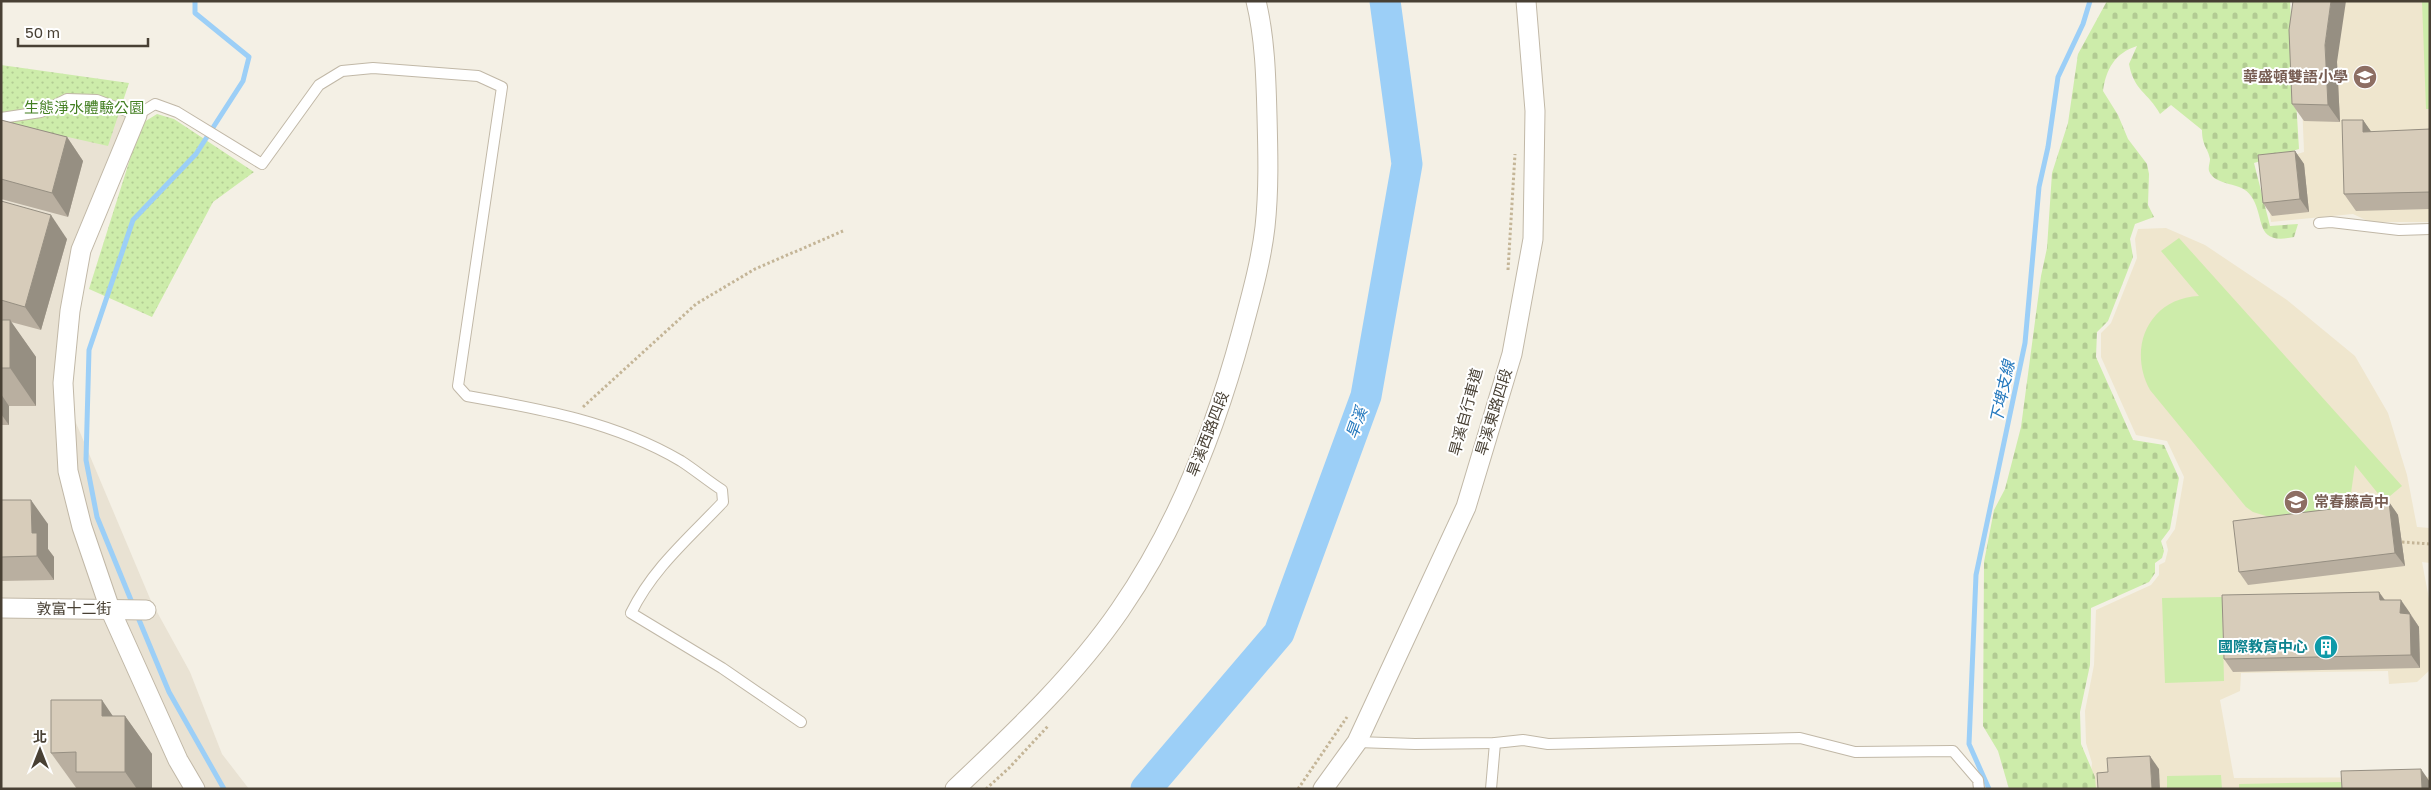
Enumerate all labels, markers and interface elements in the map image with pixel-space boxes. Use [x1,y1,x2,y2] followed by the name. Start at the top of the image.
[18,15,148,47] scale bar
[25,23,60,41] text: 50 m
[2352,64,2378,90] school or university icon: 華盛頓雙語小學
[2243,67,2348,85] place label: 華盛頓雙語小學
[24,98,144,116] park label: 生態淨水體驗公園
[1986,357,2019,425] water label: 下埤支線
[1445,366,1485,458] street label: 旱溪自行車道
[1471,366,1515,457] street label: 旱溪東路四段
[1183,388,1232,479] street label: 旱溪西路四段
[1341,403,1372,441] water label: 旱溪
[2283,489,2309,515] school or university icon: 常春藤高中
[2314,492,2389,510] place label: 常春藤高中
[36,599,112,617] street label: 敦富十二街
[2313,634,2339,660] building icon: 國際教育中心
[2218,637,2308,655] place label: 國際教育中心
[15,725,65,775] north arrow
[33,728,47,745] text: 北

